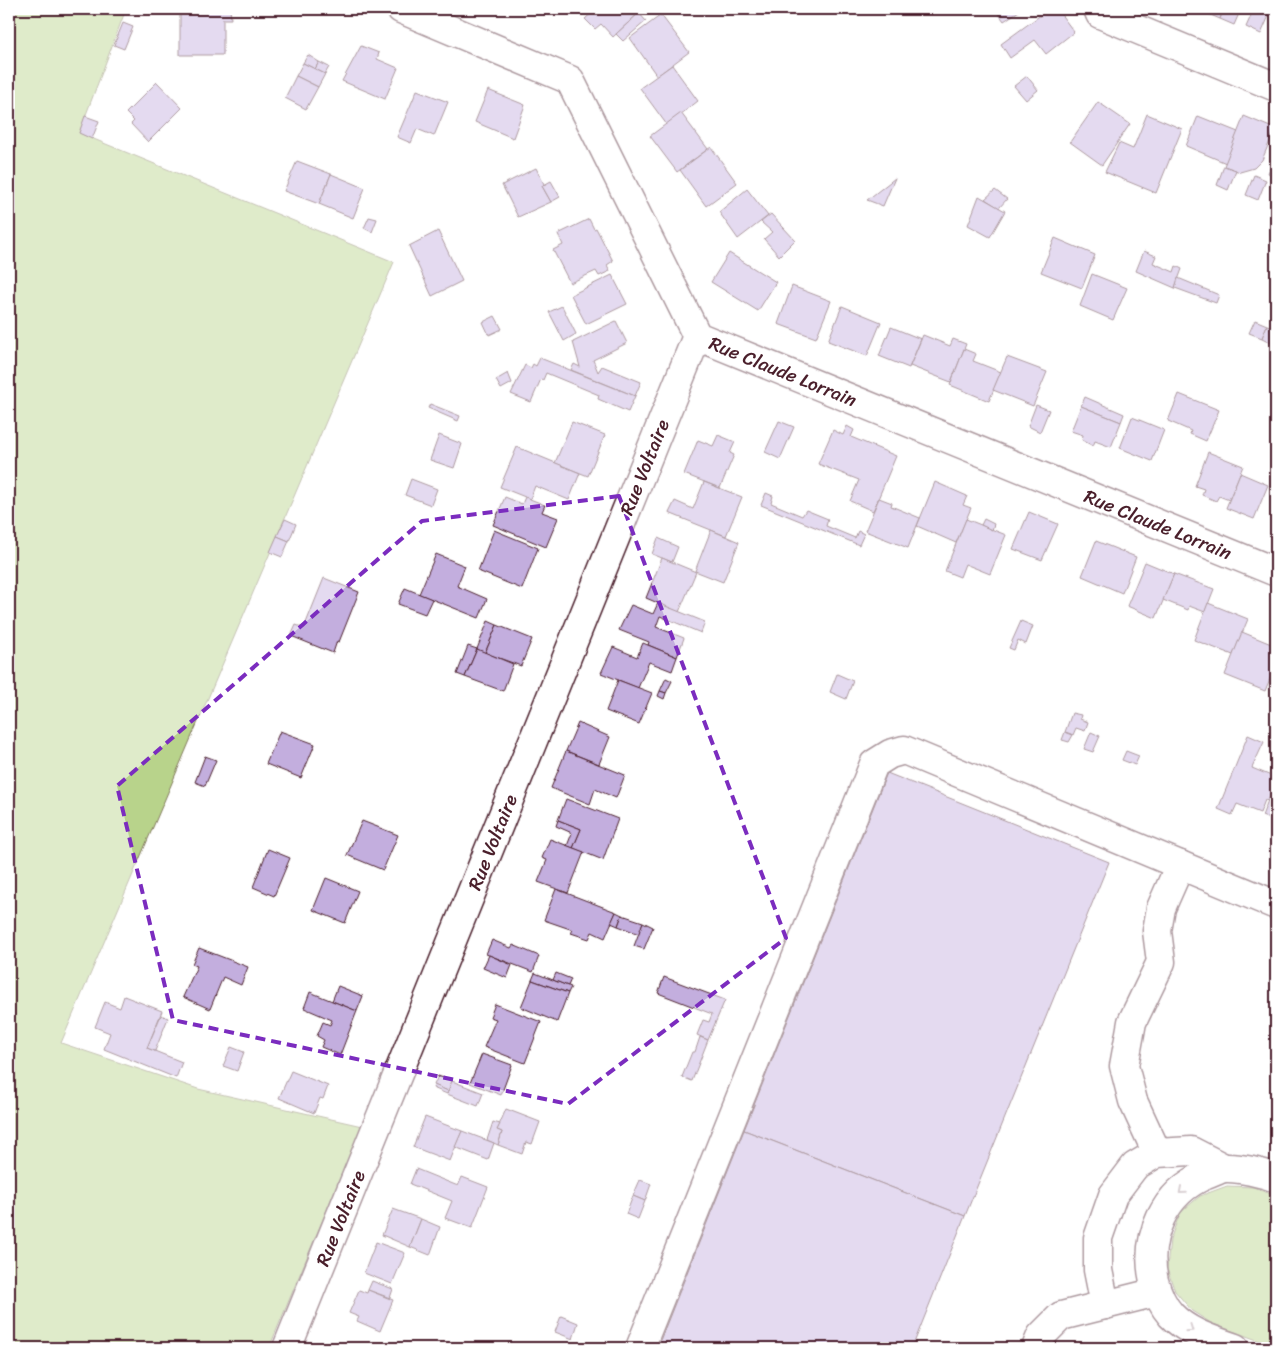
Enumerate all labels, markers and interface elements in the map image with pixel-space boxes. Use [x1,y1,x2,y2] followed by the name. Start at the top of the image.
[704,327,862,416] street label: Rue Claude Lorrain
[610,414,679,520] street label: Rue Voltaire
[1079,480,1237,569] street label: Rue Claude Lorrain
[458,789,527,895] street label: Rue Voltaire
[306,1165,375,1271] street label: Rue Voltaire
[1179,1185,1188,1194] one-way arrow
[1184,1323,1194,1332] one-way arrow

